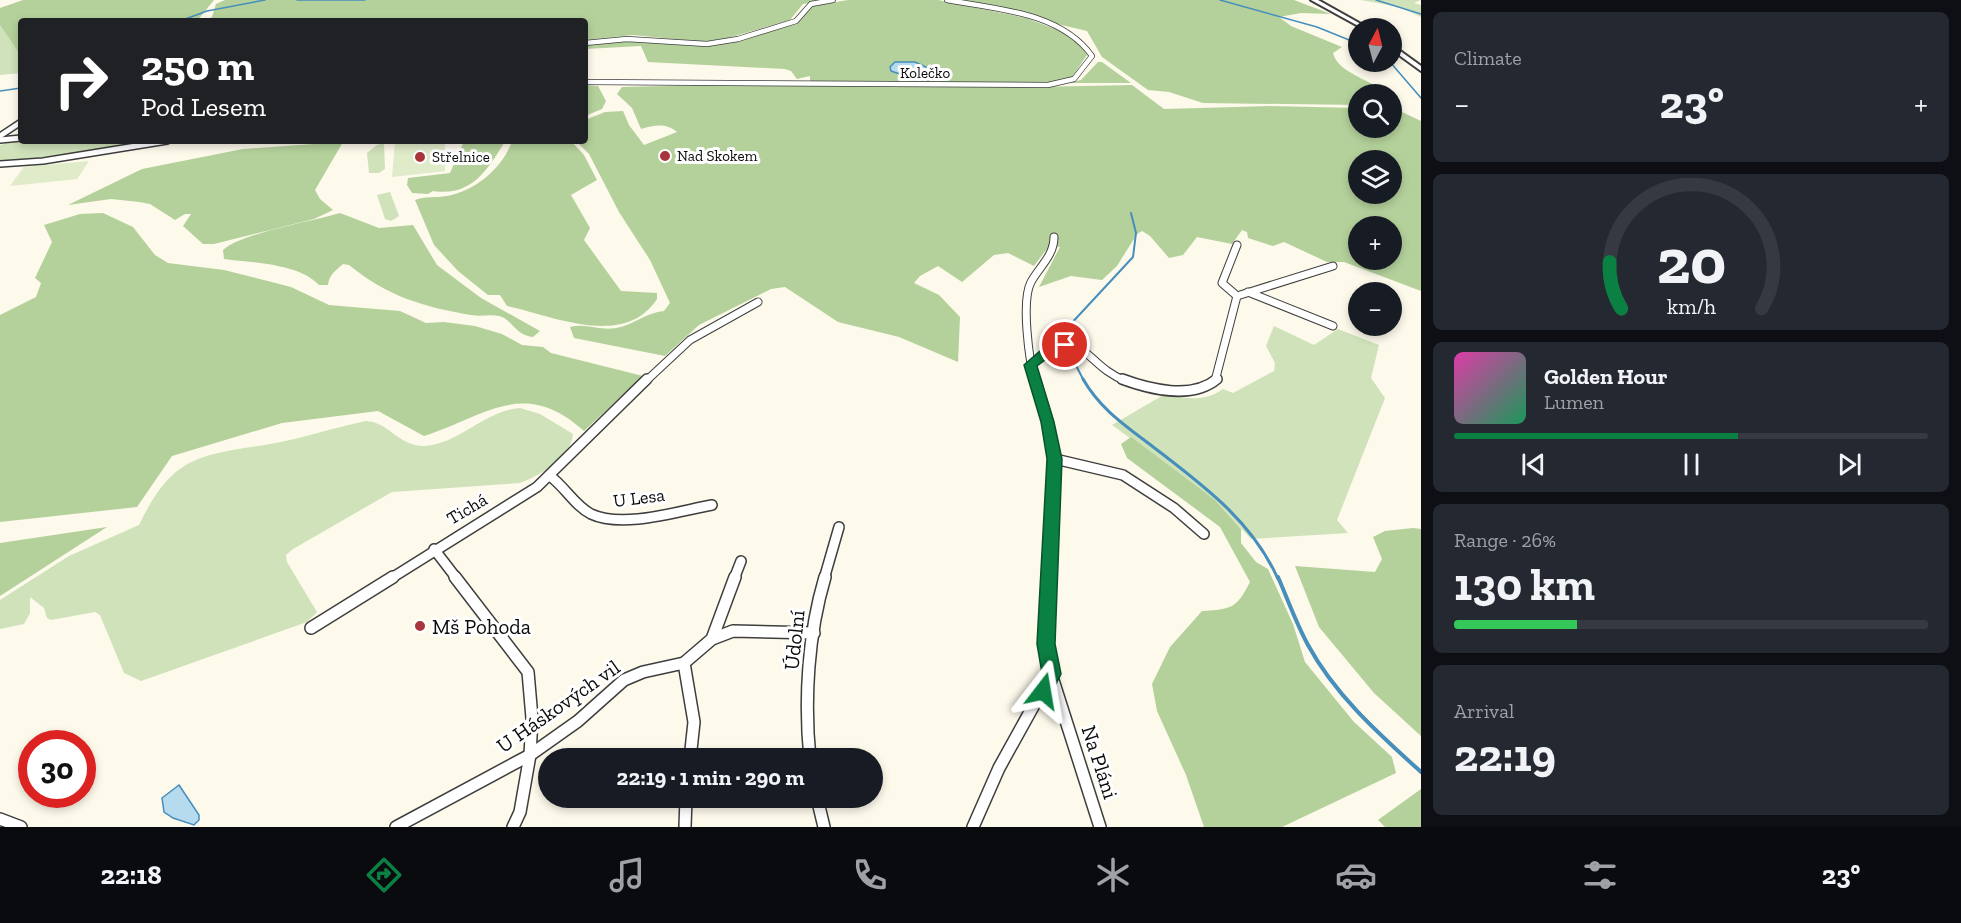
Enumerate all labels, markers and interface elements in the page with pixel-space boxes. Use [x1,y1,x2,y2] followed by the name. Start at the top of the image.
[1348,18,1402,72] north arrow
[1348,18,1402,336] map controls
[141,40,254,91] text: 250 m
[42,42,120,120] icon: right
[1454,46,1522,70] text: Climate
[900,64,950,82] street label: Kolečko
[1660,76,1724,130] text: 23°
[1348,84,1402,138] button: search
[1454,84,1469,123] text: −
[1914,84,1928,123] text: +
[141,91,266,123] text: Pod Lesem
[677,147,757,165] place label: Nad Skokem
[432,148,490,166] place label: Střelnice
[658,149,672,163] marker: Nad Skokem
[413,150,427,164] marker: Střelnice
[1348,150,1402,204] button: layers
[1348,216,1402,270] button: +
[1656,224,1726,299] text: 20
[1348,282,1402,336] button: −
[1667,294,1715,319] text: km/h
[1039,319,1090,370] pin
[1048,328,1081,361] icon: arrive
[1544,363,1668,390] text: Golden Hour
[1544,390,1604,414] text: Lumen
[1517,448,1550,481] icon: previous
[1675,448,1708,481] icon: pause
[1833,448,1866,481] icon: next
[612,484,666,512] street label: U Lesa
[443,488,491,530] street label: Tichá
[1454,528,1556,552] text: Range · 26%
[1454,558,1595,612] text: 130 km
[778,609,810,671] street label: Údolní
[432,614,531,639] place label: Mš Pohoda
[413,619,427,633] marker: Mš Pohoda
[492,654,625,758] street label: U Háskových vil
[1011,659,1075,723] position arrow
[1454,699,1514,723] text: Arrival
[1076,722,1124,802] street label: Na Pláni
[1454,729,1556,783] text: 22:19
[18,730,96,808] speed limit sign: 30
[617,764,804,791] text: 22:19 · 1 min · 290 m
[363,854,405,896] icon: directions
[606,854,648,896] icon: music
[849,854,891,896] icon: phone
[1092,854,1134,896] icon: climate
[1335,854,1377,896] icon: car
[1579,854,1621,896] icon: filters
[101,859,162,891] text: 22:18
[1822,859,1860,891] text: 23°

